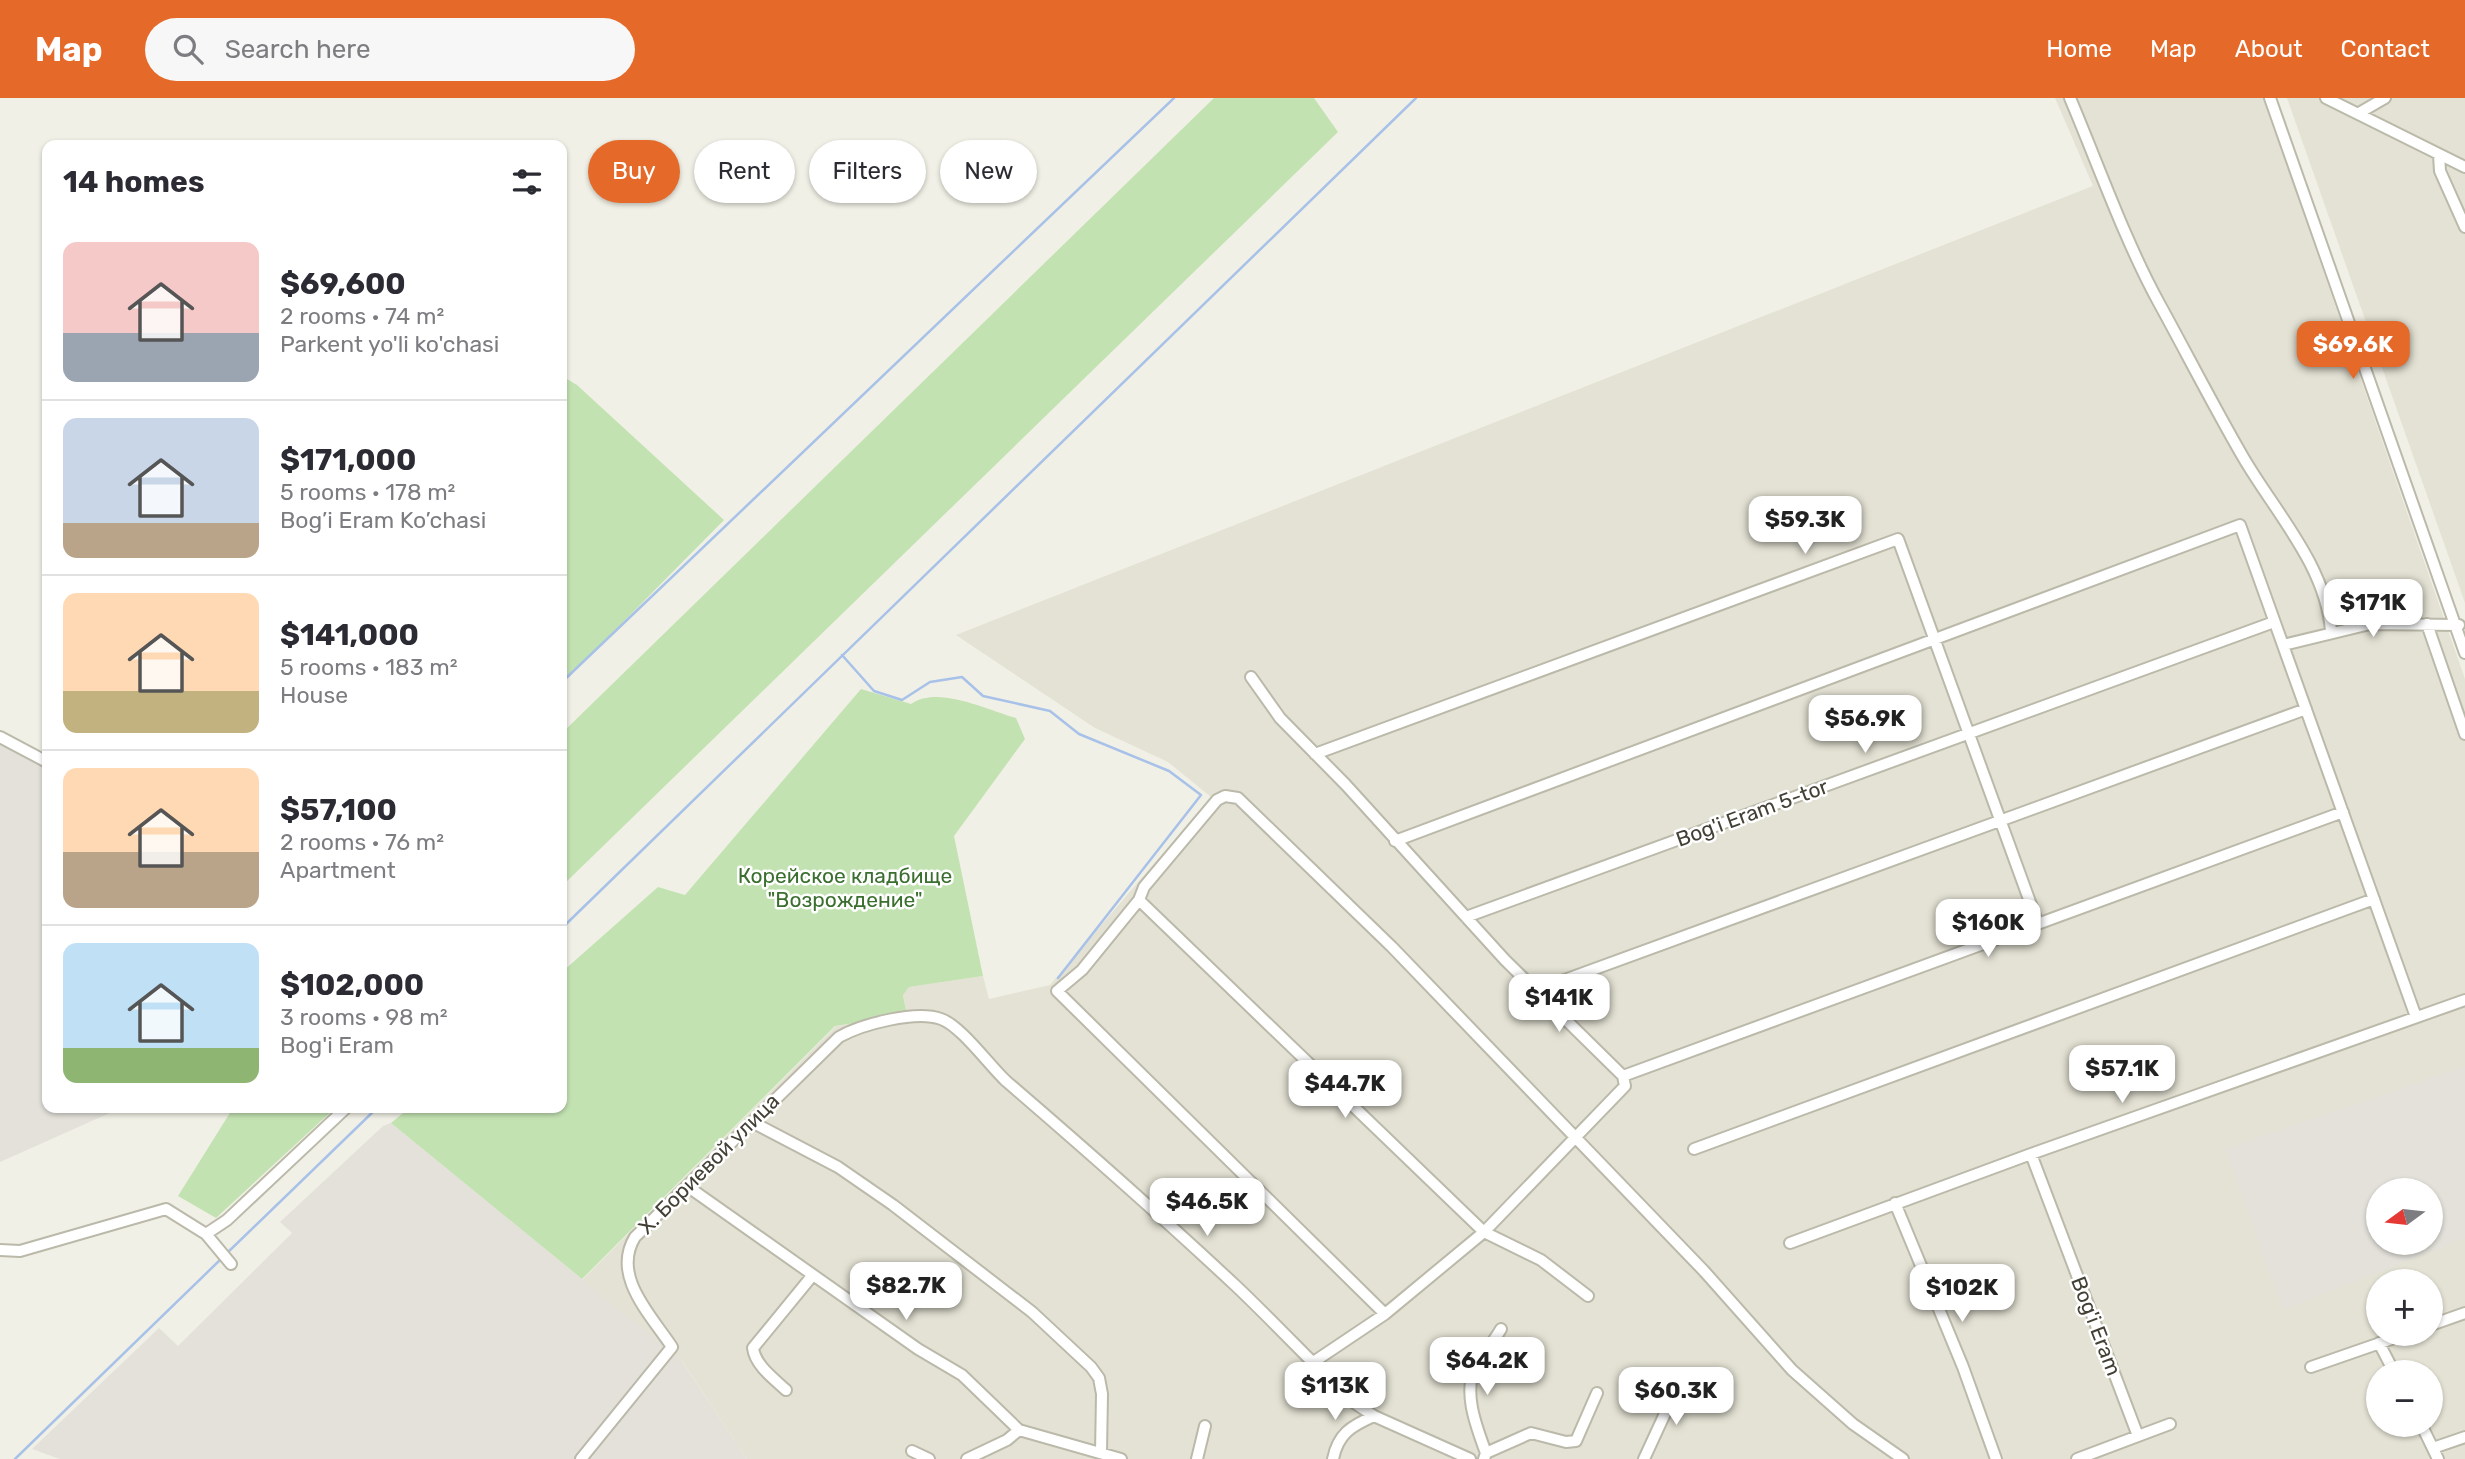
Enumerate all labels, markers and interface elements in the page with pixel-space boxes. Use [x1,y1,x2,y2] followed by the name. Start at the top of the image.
[145,18,635,81] search box
[35,30,103,69] text: Map
[169,30,207,68] icon: search
[225,34,370,65] text: Search here
[2046,35,2112,63] text: Home
[2150,35,2197,63] text: Map
[2235,35,2303,63] text: About
[2341,35,2430,63] text: Contact
[588,140,680,203] chip: Buy
[694,140,795,203] chip: Rent
[809,140,926,203] chip: Filters
[940,140,1037,203] chip: New
[508,163,546,201] icon: filters
[63,164,205,200] text: 14 homes
[280,266,406,302] text: $69,600
[119,270,203,354] icon: home
[280,302,444,330] text: 2 rooms · 74 m²
[2296,322,2410,381] pin: $69.6K
[280,330,499,358] text: Parkent yo'li ko'chasi
[2313,330,2393,358] text: $69.6K
[280,442,416,478] text: $171,000
[119,446,203,530] icon: home
[280,478,455,506] text: 5 rooms · 178 m²
[1748,496,1862,556] pin: $59.3K
[1765,505,1845,533] text: $59.3K
[280,506,486,534] text: Bog’i Eram Ko’chasi
[2324,580,2422,639] pin: $171K
[2340,588,2406,616] text: $171K
[280,617,419,653] text: $141,000
[119,621,203,705] icon: home
[280,653,457,681] text: 5 rooms · 183 m²
[280,681,348,709] text: House
[1808,696,1922,755] pin: $56.9K
[1825,704,1905,732] text: $56.9K
[1672,773,1831,852] street label: Bog'i Eram 5-tor
[280,792,397,828] text: $57,100
[119,796,203,880] icon: home
[280,828,444,856] text: 2 rooms · 76 m²
[280,856,396,884] text: Apartment
[738,863,952,912] park label: Корейское кладбище "Возрождение"
[1939,900,2037,959] pin: $160K
[1952,908,2024,936] text: $160K
[280,967,424,1003] text: $102,000
[119,971,203,1055] icon: home
[1510,974,1608,1034] pin: $141K
[1525,983,1593,1011] text: $141K
[280,1003,448,1031] text: 3 rooms · 98 m²
[280,1031,394,1059] text: Bog'i Eram
[2065,1046,2179,1105] pin: $57.1K
[2085,1054,2159,1082] text: $57.1K
[1288,1060,1402,1120] pin: $44.7K
[1305,1069,1385,1097] text: $44.7K
[633,1088,784,1239] street label: Х. Бориевой улица
[1150,1178,1264,1238] pin: $46.5K
[2366,1178,2443,1255] north arrow
[2366,1178,2443,1437] map controls
[1166,1187,1248,1215] text: $46.5K
[849,1262,963,1322] pin: $82.7K
[1913,1264,2011,1324] pin: $102K
[2366,1269,2443,1346] button: +
[866,1271,946,1299] text: $82.7K
[1926,1273,1998,1301] text: $102K
[2066,1273,2127,1379] street label: Bog'i Eram
[1430,1338,1544,1397] pin: $64.2K
[1446,1346,1528,1374] text: $64.2K
[2366,1360,2443,1437] button: −
[1286,1362,1384,1422] pin: $113K
[1619,1368,1733,1427] pin: $60.3K
[1301,1371,1369,1399] text: $113K
[1635,1376,1717,1404] text: $60.3K

